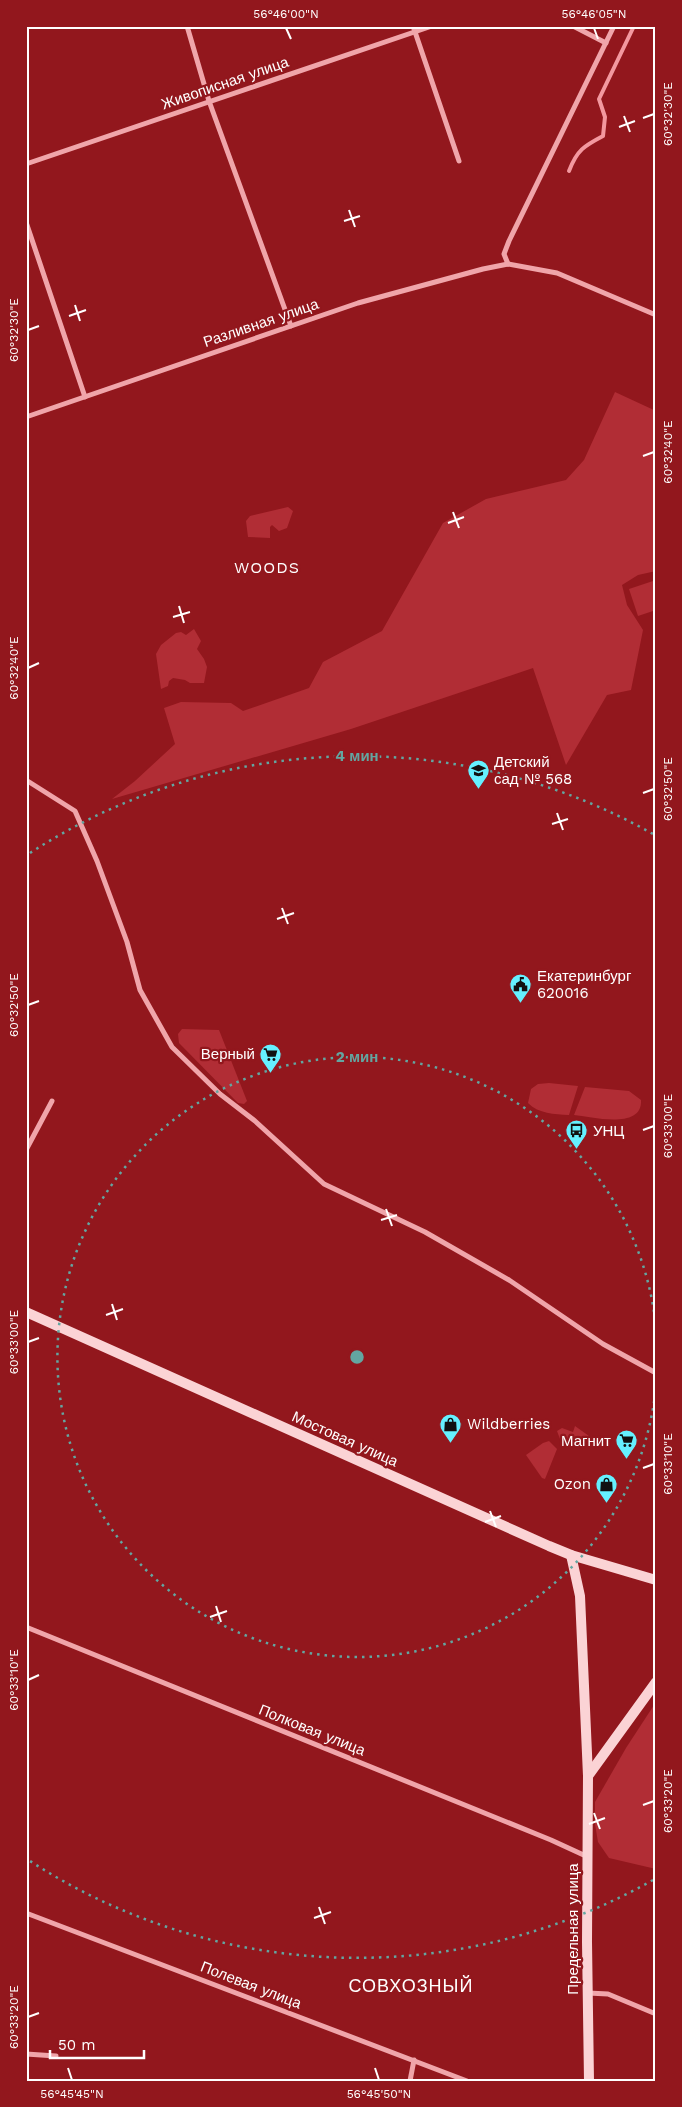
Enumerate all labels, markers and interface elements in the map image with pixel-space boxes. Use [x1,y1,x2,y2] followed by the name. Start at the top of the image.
[253,7,319,21] text: 56°46'00"N
[561,7,627,21] text: 56°46'05"N
[159,53,292,113] street label: Живописная улица
[661,82,675,146] text: 60°32'30"E
[201,295,322,351] street label: Разливная улица
[7,298,21,362] text: 60°32'30"E
[661,420,675,484] text: 60°32'40"E
[234,558,300,577] district label: WOODS
[7,636,21,700] text: 60°32'40"E
[335,747,379,765] text: 4 мин
[494,753,572,788] place label: Детский сад № 568
[661,757,675,821] text: 60°32'50"E
[466,759,490,790] school or university icon: Детский сад № 568
[537,967,632,1002] place label: Екатеринбург 620016
[7,973,21,1037] text: 60°32'50"E
[509,973,533,1004] public building icon: Екатеринбург 620016
[259,1042,283,1073] supermarket icon: Верный
[201,1045,255,1063] place label: Верный
[336,1048,378,1066] text: 2 мин
[661,1093,675,1158] text: 60°33'00"E
[565,1119,589,1150] bus stop icon: УНЦ
[593,1122,624,1140] place label: УНЦ
[7,1309,21,1374] text: 60°33'00"E
[348,1348,366,1366] centre of rings
[289,1408,401,1471] street label: Мостовая улица
[439,1412,463,1443] shop icon: Wildberries
[467,1415,550,1433] place label: Wildberries
[615,1429,639,1460] supermarket icon: Магнит
[561,1432,611,1450] place label: Магнит
[661,1433,675,1495] text: 60°33'10"E
[595,1472,619,1503] shop icon: Ozon
[554,1475,591,1493] place label: Ozon
[7,1649,21,1711] text: 60°33'10"E
[256,1700,368,1760] street label: Полковая улица
[661,1769,675,1833] text: 60°33'20"E
[564,1863,582,1995] street label: Предельная улица
[198,1958,305,2013] street label: Полевая улица
[349,1975,473,1996] district label: СОВХОЗНЫЙ
[7,1985,21,2049] text: 60°33'20"E
[50,2027,144,2059] scale bar
[58,2036,95,2054] text: 50 m
[40,2087,104,2101] text: 56°45'45"N
[347,2087,411,2101] text: 56°45'50"N

